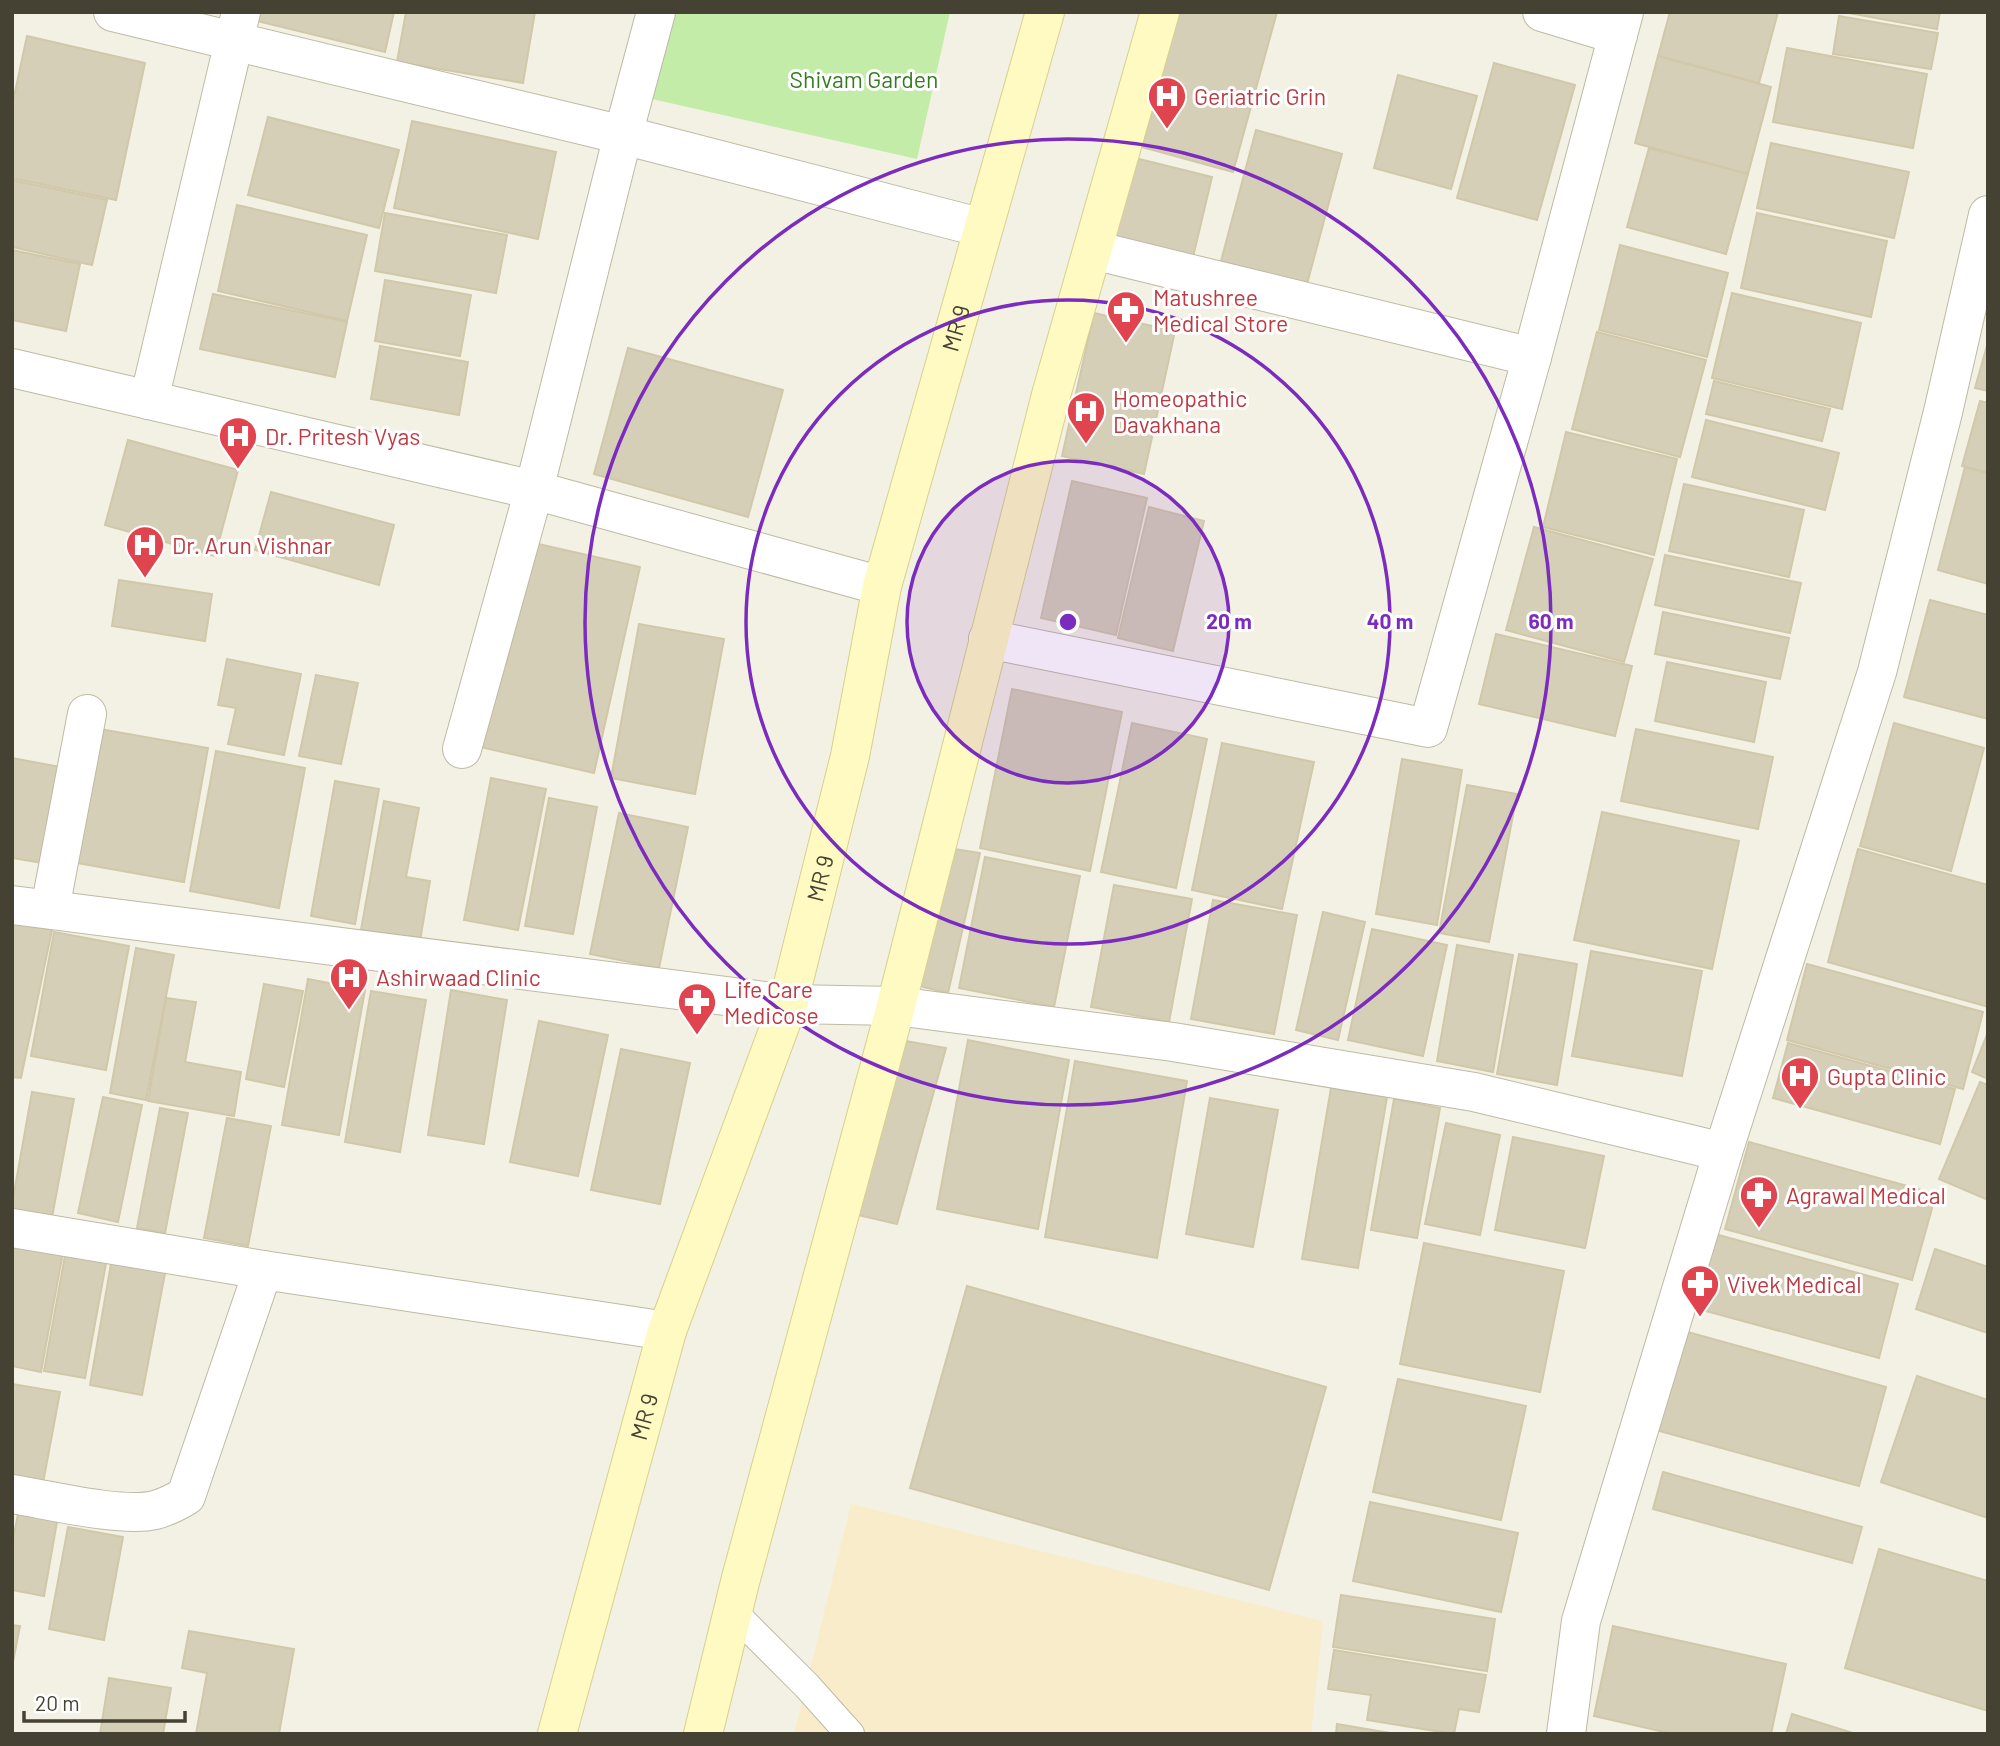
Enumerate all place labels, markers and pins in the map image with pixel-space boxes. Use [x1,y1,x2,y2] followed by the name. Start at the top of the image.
[1146,75,1188,130] hospital icon: Geriatric Grin
[1194,82,1326,110] place label: Geriatric Grin
[1153,283,1288,337] place label: Matushree Medical Store
[1105,289,1147,344] pharmacy icon: Matushree Medical Store
[1113,384,1247,438] place label: Homeopathic Davakhana
[1065,390,1107,445] hospital icon: Homeopathic Davakhana
[217,415,259,470] hospital icon: Dr. Pritesh Vyas
[265,422,420,450] place label: Dr. Pritesh Vyas
[124,524,166,579] hospital icon: Dr. Arun Vishnar
[172,531,332,559] place label: Dr. Arun Vishnar
[1056,610,1080,634] centre of rings
[328,956,370,1011] hospital icon: Ashirwaad Clinic
[376,963,541,991] place label: Ashirwaad Clinic
[724,975,819,1029] place label: Life Care Medicose
[676,981,718,1036] pharmacy icon: Life Care Medicose
[1779,1055,1821,1110] hospital icon: Gupta Clinic
[1827,1062,1946,1090] place label: Gupta Clinic
[1738,1174,1780,1229] pharmacy icon: Agrawal Medical
[1786,1181,1946,1209] place label: Agrawal Medical
[1679,1263,1721,1318] pharmacy icon: Vivek Medical
[1727,1270,1861,1298] place label: Vivek Medical

